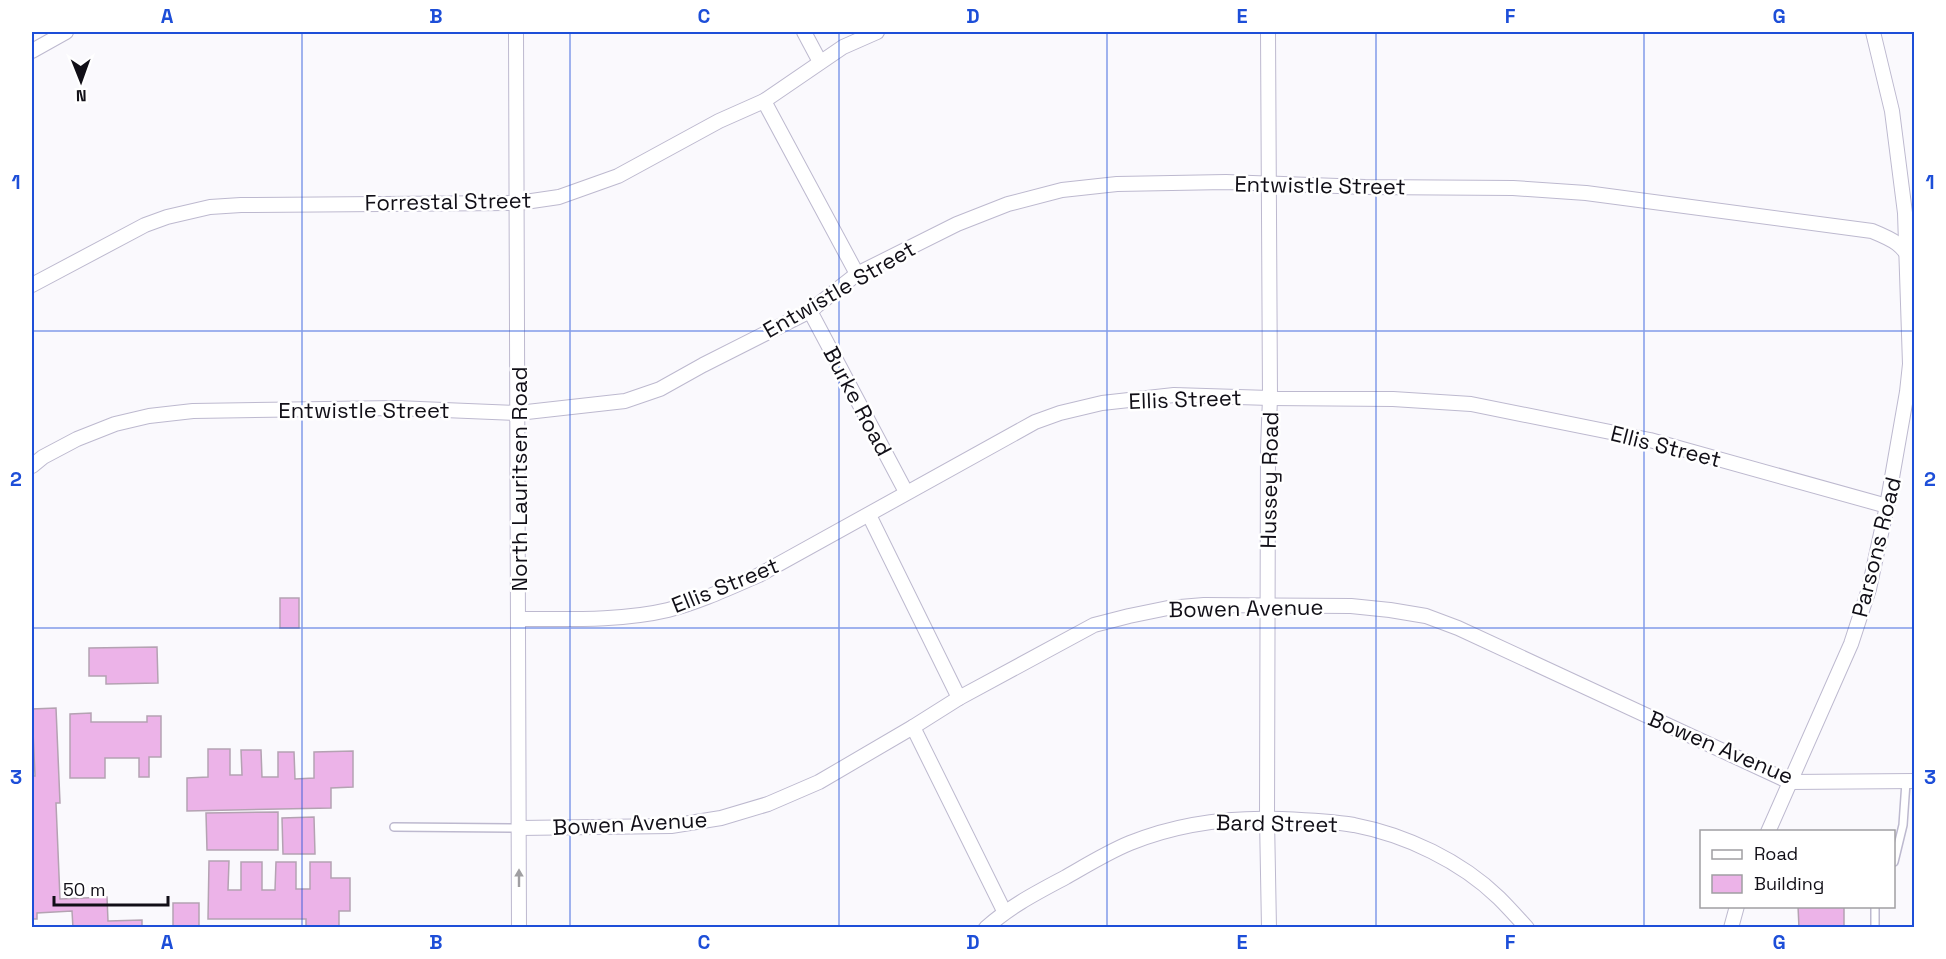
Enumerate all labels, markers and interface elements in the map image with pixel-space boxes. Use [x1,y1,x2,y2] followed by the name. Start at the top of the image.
[161,3,174,29] text: A
[429,3,443,29] text: B
[698,3,711,29] text: C
[966,3,980,29] text: D
[1236,3,1248,29] text: E
[1505,3,1516,29] text: F
[1772,3,1786,29] text: G
[51,51,111,111] north arrow
[76,85,87,106] text: N
[11,169,21,195] text: 1
[1925,169,1935,195] text: 1
[1234,170,1406,200] street label: Entwistle Street
[364,186,532,216] street label: Forrestal Street
[758,234,920,344] street label: Entwistle Street
[817,341,899,461] street label: Burke Road
[505,366,533,592] street label: North Lauritsen Road
[1128,383,1242,415] street label: Ellis Street
[278,396,450,424] street label: Entwistle Street
[1254,411,1284,549] street label: Hussey Road
[1608,419,1724,473] street label: Ellis Street
[10,466,22,492] text: 2
[1924,466,1936,492] text: 2
[1845,474,1907,620] street label: Parsons Road
[667,551,783,619] street label: Ellis Street
[1168,593,1324,623] street label: Bowen Avenue
[1644,704,1798,790] street label: Bowen Avenue
[10,764,22,790] text: 3
[1924,764,1936,790] text: 3
[552,805,708,841] street label: Bowen Avenue
[1216,808,1338,838] street label: Bard Street
[1700,830,1895,908] legend
[1754,842,1798,865] text: Road
[514,868,524,887] one-way arrow
[54,869,168,907] scale bar
[1754,872,1824,895] text: Building
[63,878,105,901] text: 50 m
[161,929,174,955] text: A
[429,929,443,955] text: B
[698,929,711,955] text: C
[966,929,980,955] text: D
[1236,929,1248,955] text: E
[1505,929,1516,955] text: F
[1772,929,1786,955] text: G

